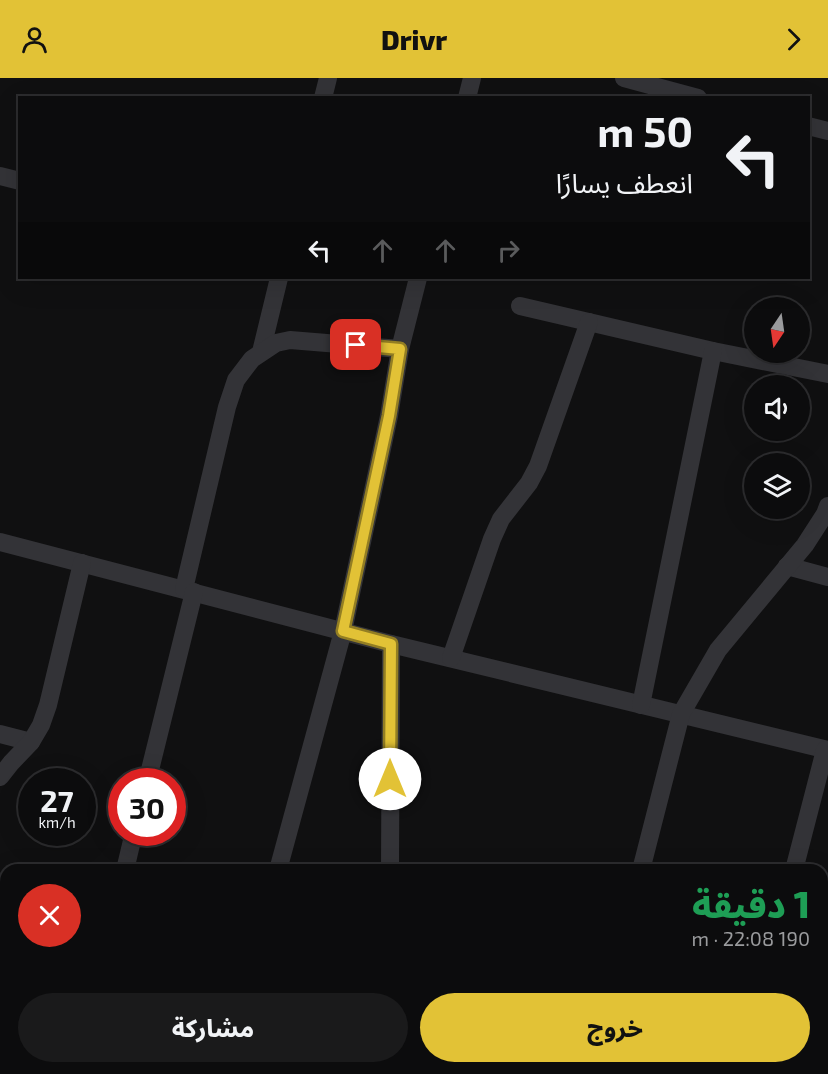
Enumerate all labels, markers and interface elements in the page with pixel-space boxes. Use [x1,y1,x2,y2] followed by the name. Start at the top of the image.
[18,23,51,56] icon: person
[381,23,447,55] text: Drivr
[777,23,810,56] icon: forward
[597,105,693,155] text: 50 m
[714,120,792,198] icon: left
[556,166,693,198] text: انعطف يسارًا
[303,234,336,267] icon: left
[366,234,399,267] icon: ahead
[429,234,462,267] icon: ahead
[492,234,525,267] icon: right
[744,297,810,363] north arrow
[744,297,810,519] map controls
[330,319,381,370] pin
[339,328,372,361] icon: arrive
[744,375,810,441] button: sound
[744,453,810,519] button: layers
[358,747,422,811] position arrow
[108,768,186,846] speed limit sign: 30
[40,782,74,818] text: 27
[38,813,76,831] text: km/h
[692,882,810,925] text: 1 دقيقة
[18,884,81,947] button: close
[692,926,810,950] text: 190 m · 22:08
[18,993,408,1062] button: مشاركة
[420,993,810,1062] button: خروج

